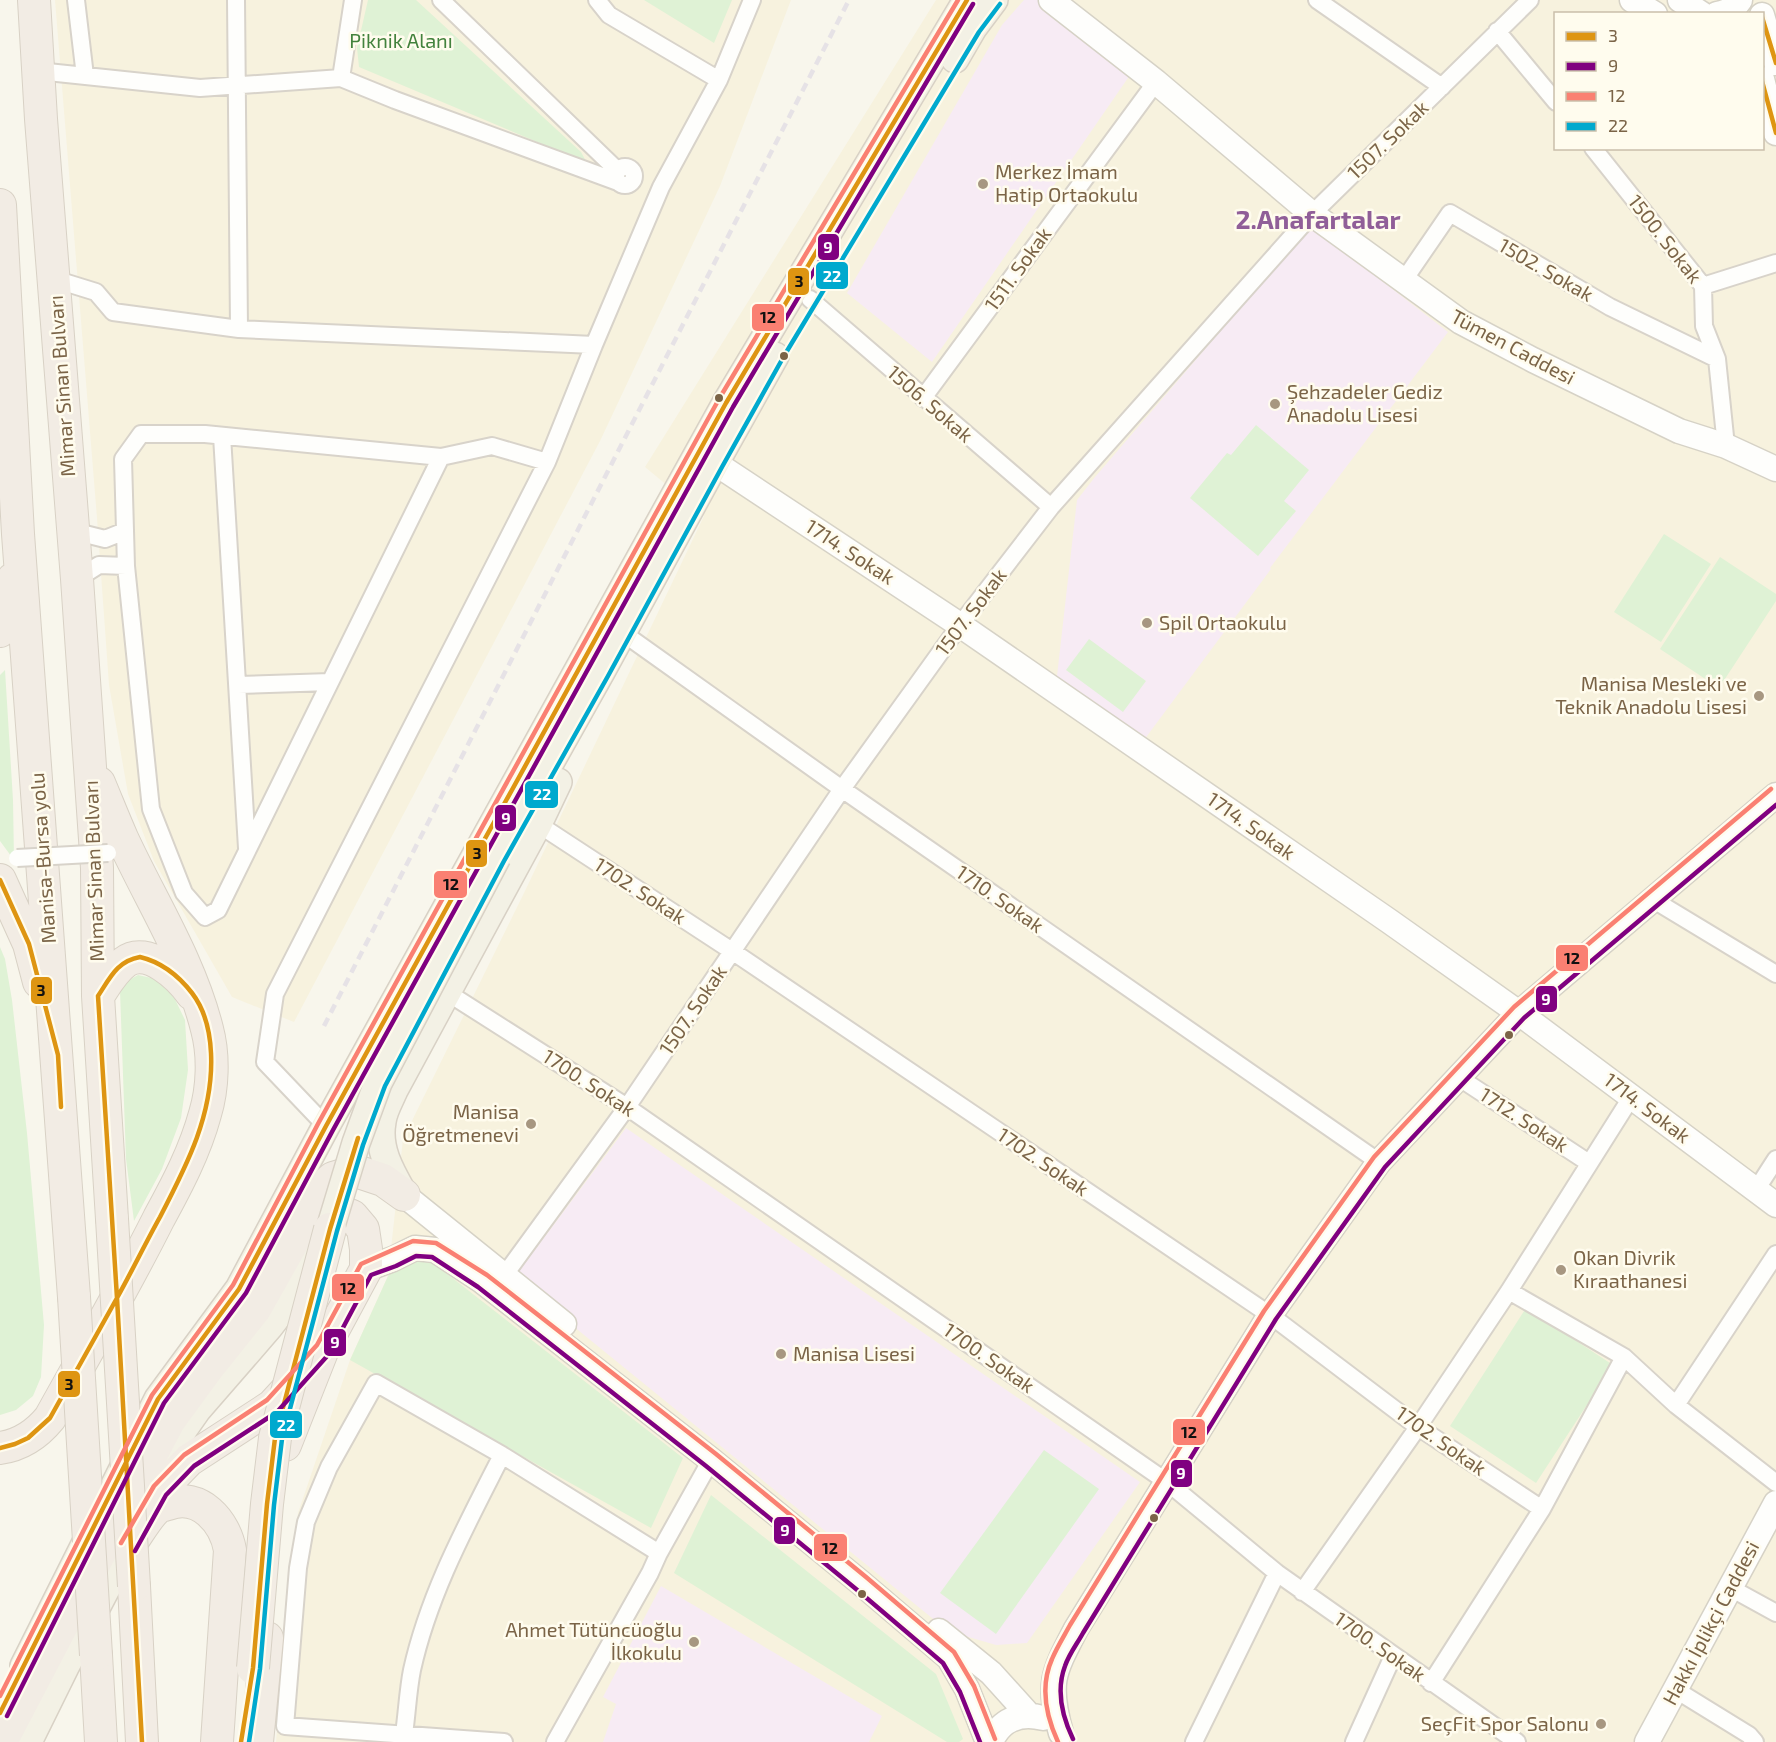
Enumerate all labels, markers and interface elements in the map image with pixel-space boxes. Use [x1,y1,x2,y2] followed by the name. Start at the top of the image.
[1554,12,1764,150] legend
[1608,24,1618,46] text: 3
[349,28,453,52] park label: Piknik Alanı
[1608,54,1618,76] text: 9
[1608,84,1625,106] text: 12
[1342,95,1433,184] street label: 1507. Sokak
[1608,114,1628,136] text: 22
[995,159,1138,206] place label: Merkez İmam Hatip Ortaokulu
[976,177,990,191] marker: Merkez İmam Hatip Ortaokulu
[1624,189,1708,287] street label: 1500. Sokak
[1235,203,1401,234] district label: 2.Anafartalar
[979,222,1056,315] street label: 1511. Sokak
[817,233,840,261] line badge: 9
[1495,233,1598,306] street label: 1502. Sokak
[823,237,833,256] text: 9
[815,261,849,290] line badge: 22
[823,266,841,285] text: 22
[787,267,810,296] line badge: 3
[794,271,804,290] text: 3
[43,295,79,478] street label: Mimar Sinan Bulvarı
[751,303,785,332] line badge: 12
[1447,303,1579,389] street label: Tümen Caddesi
[760,307,776,326] text: 12
[778,350,790,362] unlabelled marker
[883,360,978,447] street label: 1506. Sokak
[1287,379,1443,426] place label: Şehzadeler Gediz Anadolu Lisesi
[713,392,725,404] unlabelled marker
[1268,397,1282,411] marker: Şehzadeler Gediz Anadolu Lisesi
[801,513,900,589] street label: 1714. Sokak
[930,563,1011,660] street label: 1507. Sokak
[1159,610,1287,634] place label: Spil Ortaokulu
[1140,616,1154,630] marker: Spil Ortaokulu
[1555,671,1747,718] place label: Manisa Mesleki ve Teknik Anadolu Lisesi
[1752,689,1766,703] marker: Manisa Mesleki ve Teknik Anadolu Lisesi
[24,772,60,944] street label: Manisa-Bursa yolu
[78,780,108,962] street label: Mimar Sinan Bulvarı
[524,780,559,809] line badge: 22
[533,784,551,803] text: 22
[1203,786,1300,864] street label: 1714. Sokak
[494,804,517,832] line badge: 9
[501,808,511,827] text: 9
[465,839,488,868] line badge: 3
[472,843,482,862] text: 3
[590,852,691,929] street label: 1702. Sokak
[952,859,1049,937] street label: 1710. Sokak
[433,870,468,899] line badge: 12
[443,874,459,893] text: 12
[1555,944,1589,972] line badge: 12
[1564,948,1580,967] text: 12
[653,960,731,1059] street label: 1507. Sokak
[30,976,53,1005] line badge: 3
[36,980,46,999] text: 3
[1535,985,1558,1013] line badge: 9
[1541,989,1551,1008] text: 9
[1503,1029,1515,1041] unlabelled marker
[539,1043,640,1121] street label: 1700. Sokak
[1600,1067,1695,1147] street label: 1714. Sokak
[1476,1082,1573,1157] street label: 1712. Sokak
[402,1099,519,1146] place label: Manisa Öğretmenevi
[524,1117,538,1131] marker: Manisa Öğretmenevi
[994,1122,1094,1200] street label: 1702. Sokak
[1573,1245,1687,1292] place label: Okan Divrik Kıraathanesi
[1554,1263,1568,1277] marker: Okan Divrik Kıraathanesi
[331,1273,365,1302] line badge: 12
[340,1278,356,1297] text: 12
[940,1317,1040,1397] street label: 1700. Sokak
[323,1328,347,1357] line badge: 9
[330,1332,340,1351] text: 9
[793,1341,915,1365] place label: Manisa Lisesi
[774,1347,788,1361] marker: Manisa Lisesi
[57,1370,81,1398] line badge: 3
[64,1374,74,1393] text: 3
[1392,1400,1491,1480] street label: 1702. Sokak
[269,1410,303,1439] line badge: 22
[277,1415,295,1434] text: 22
[1172,1418,1206,1446] line badge: 12
[1181,1422,1197,1441] text: 12
[1170,1459,1193,1488] line badge: 9
[1176,1463,1186,1482] text: 9
[1148,1512,1160,1524] unlabelled marker
[773,1516,796,1545] line badge: 9
[780,1520,790,1539] text: 9
[813,1533,848,1562] line badge: 12
[1657,1536,1764,1709] street label: Hakkı İplikçi Caddesi
[822,1538,838,1557] text: 12
[856,1588,868,1600] unlabelled marker
[1331,1606,1431,1686] street label: 1700. Sokak
[505,1617,682,1664] place label: Ahmet Tütüncüoğlu İlkokulu
[687,1635,701,1649] marker: Ahmet Tütüncüoğlu İlkokulu
[1421,1711,1589,1736] place label: SeçFit Spor Salonu
[1594,1717,1608,1731] marker: SeçFit Spor Salonu

